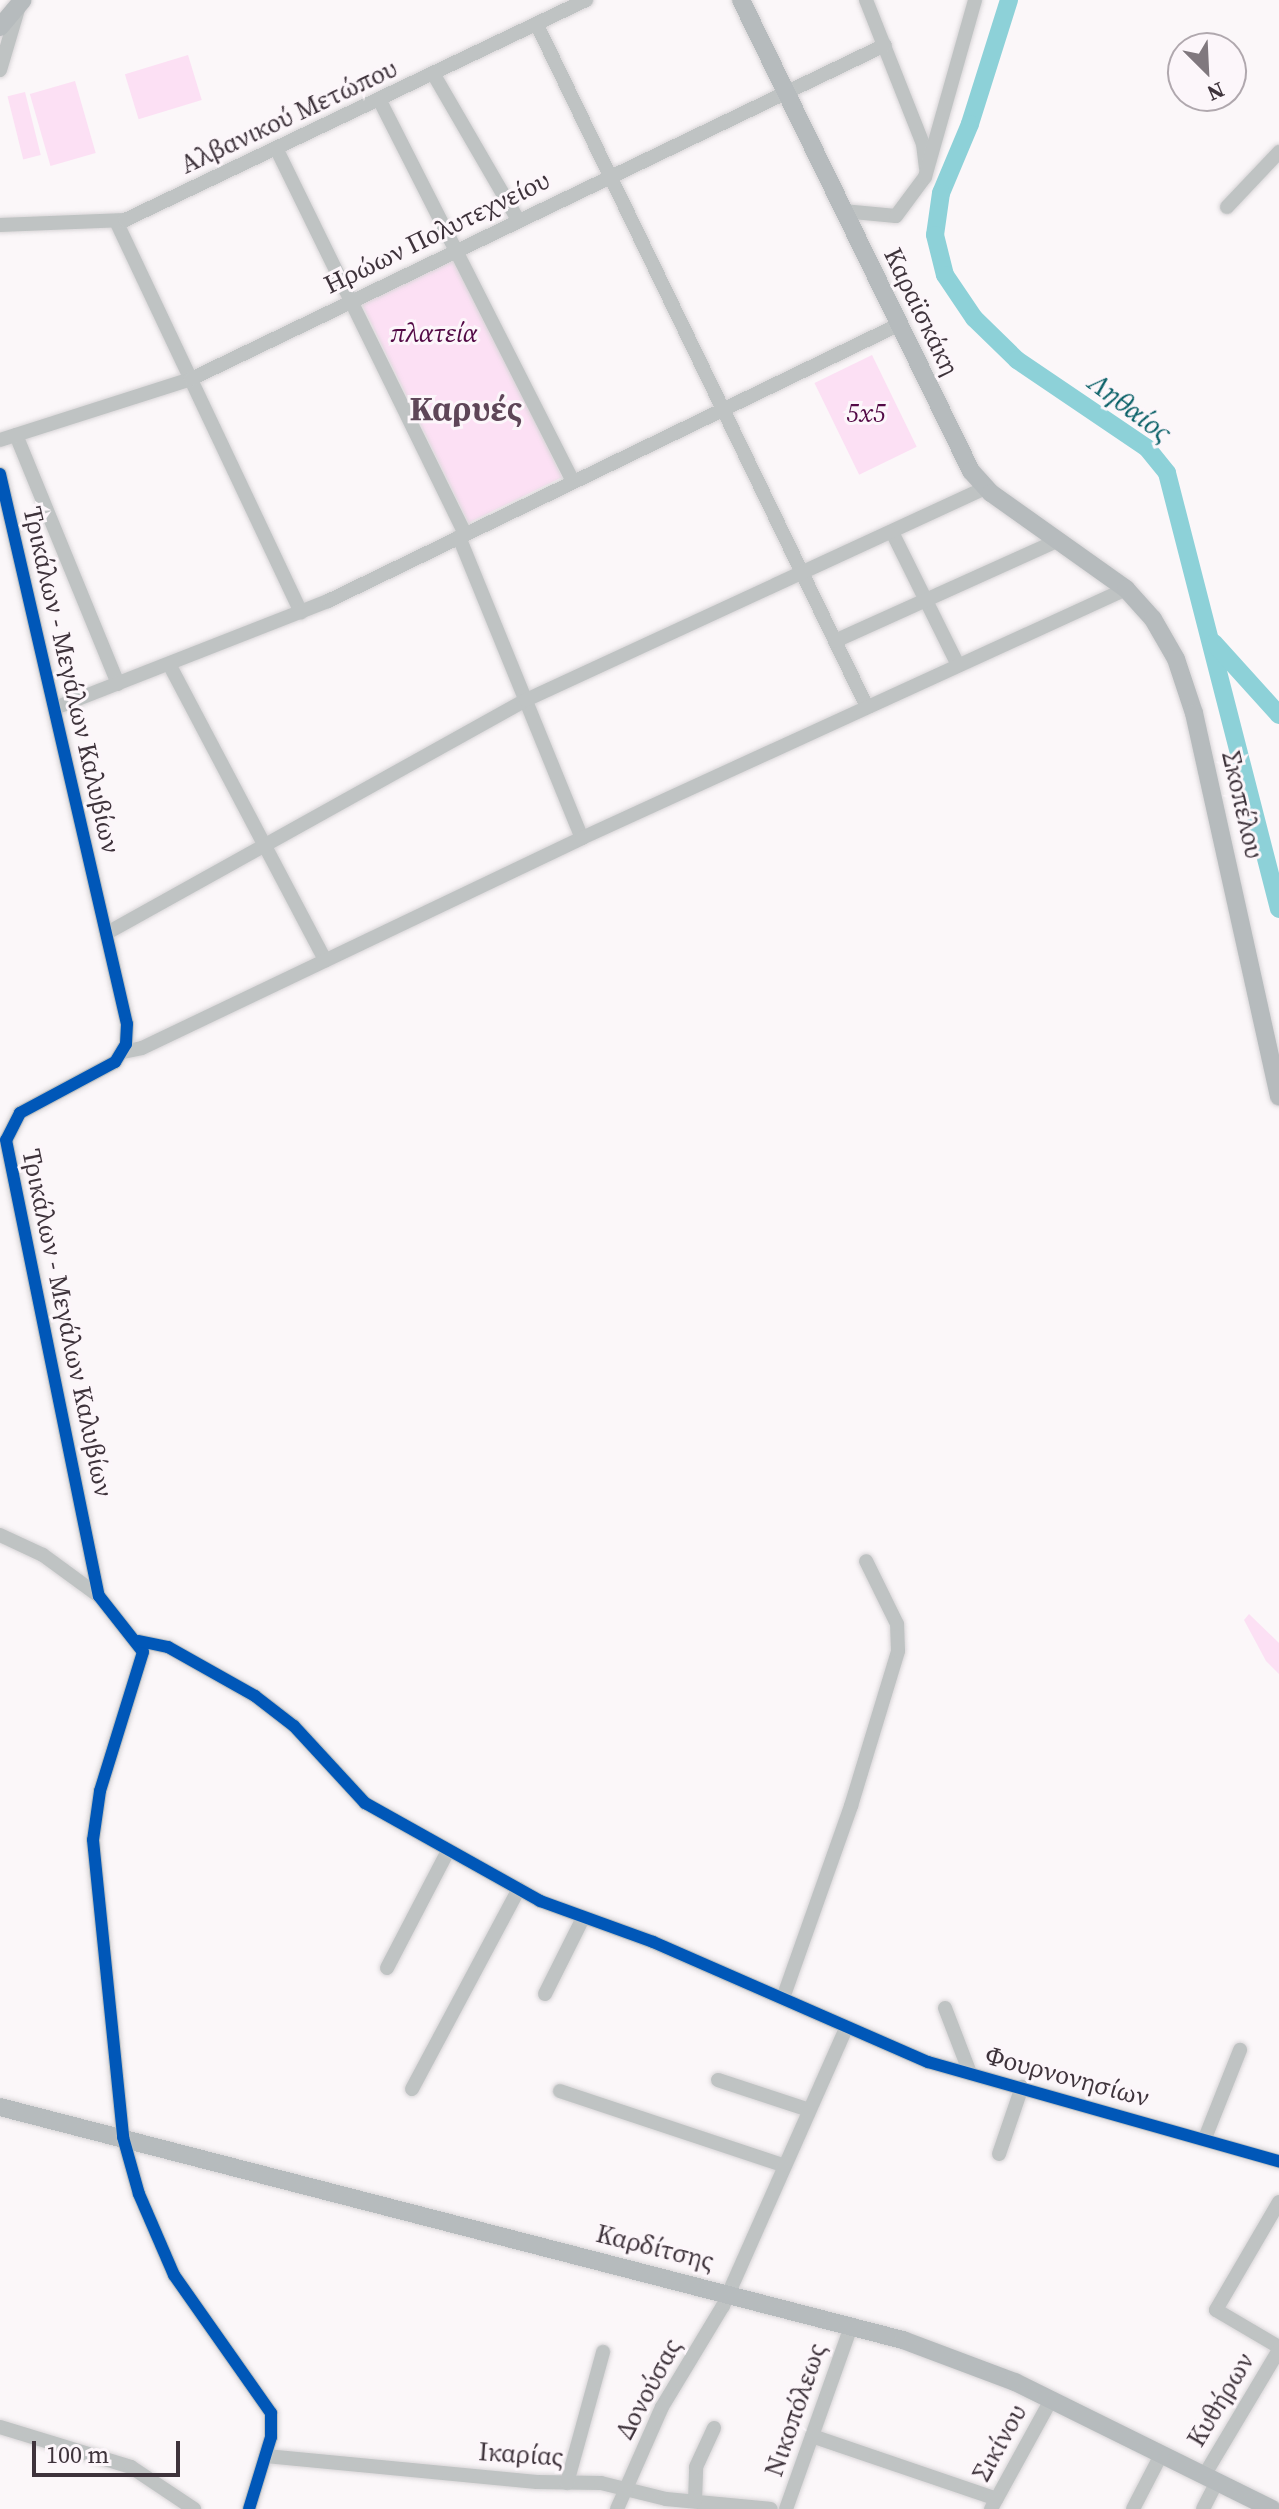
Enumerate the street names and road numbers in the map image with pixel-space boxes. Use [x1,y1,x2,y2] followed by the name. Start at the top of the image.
[176,53,402,181] street label: Αλβανικού Μετώπου
[319,165,555,301] street label: Ηρώων Πολυτεχνείου
[877,243,965,381] street label: Καραϊσκάκη
[16,504,126,856] street label: Τρικάλων - Μεγάλων Καλυβίων
[1215,748,1269,862] street label: Σκοπέλου
[15,1146,119,1500] street label: Τρικάλων - Μεγάλων Καλυβίων
[982,2040,1152,2114] street label: Φουρνονησίων
[593,2218,717,2278] street label: Καρδίτσης
[609,2333,689,2445] street label: Δονούσας
[759,2339,833,2481] street label: Νικοπόλεως
[1181,2347,1261,2453] street label: Κυθήρων
[966,2399,1034,2487] street label: Σικίνου
[477,2436,565,2474] street label: Ικαρίας

